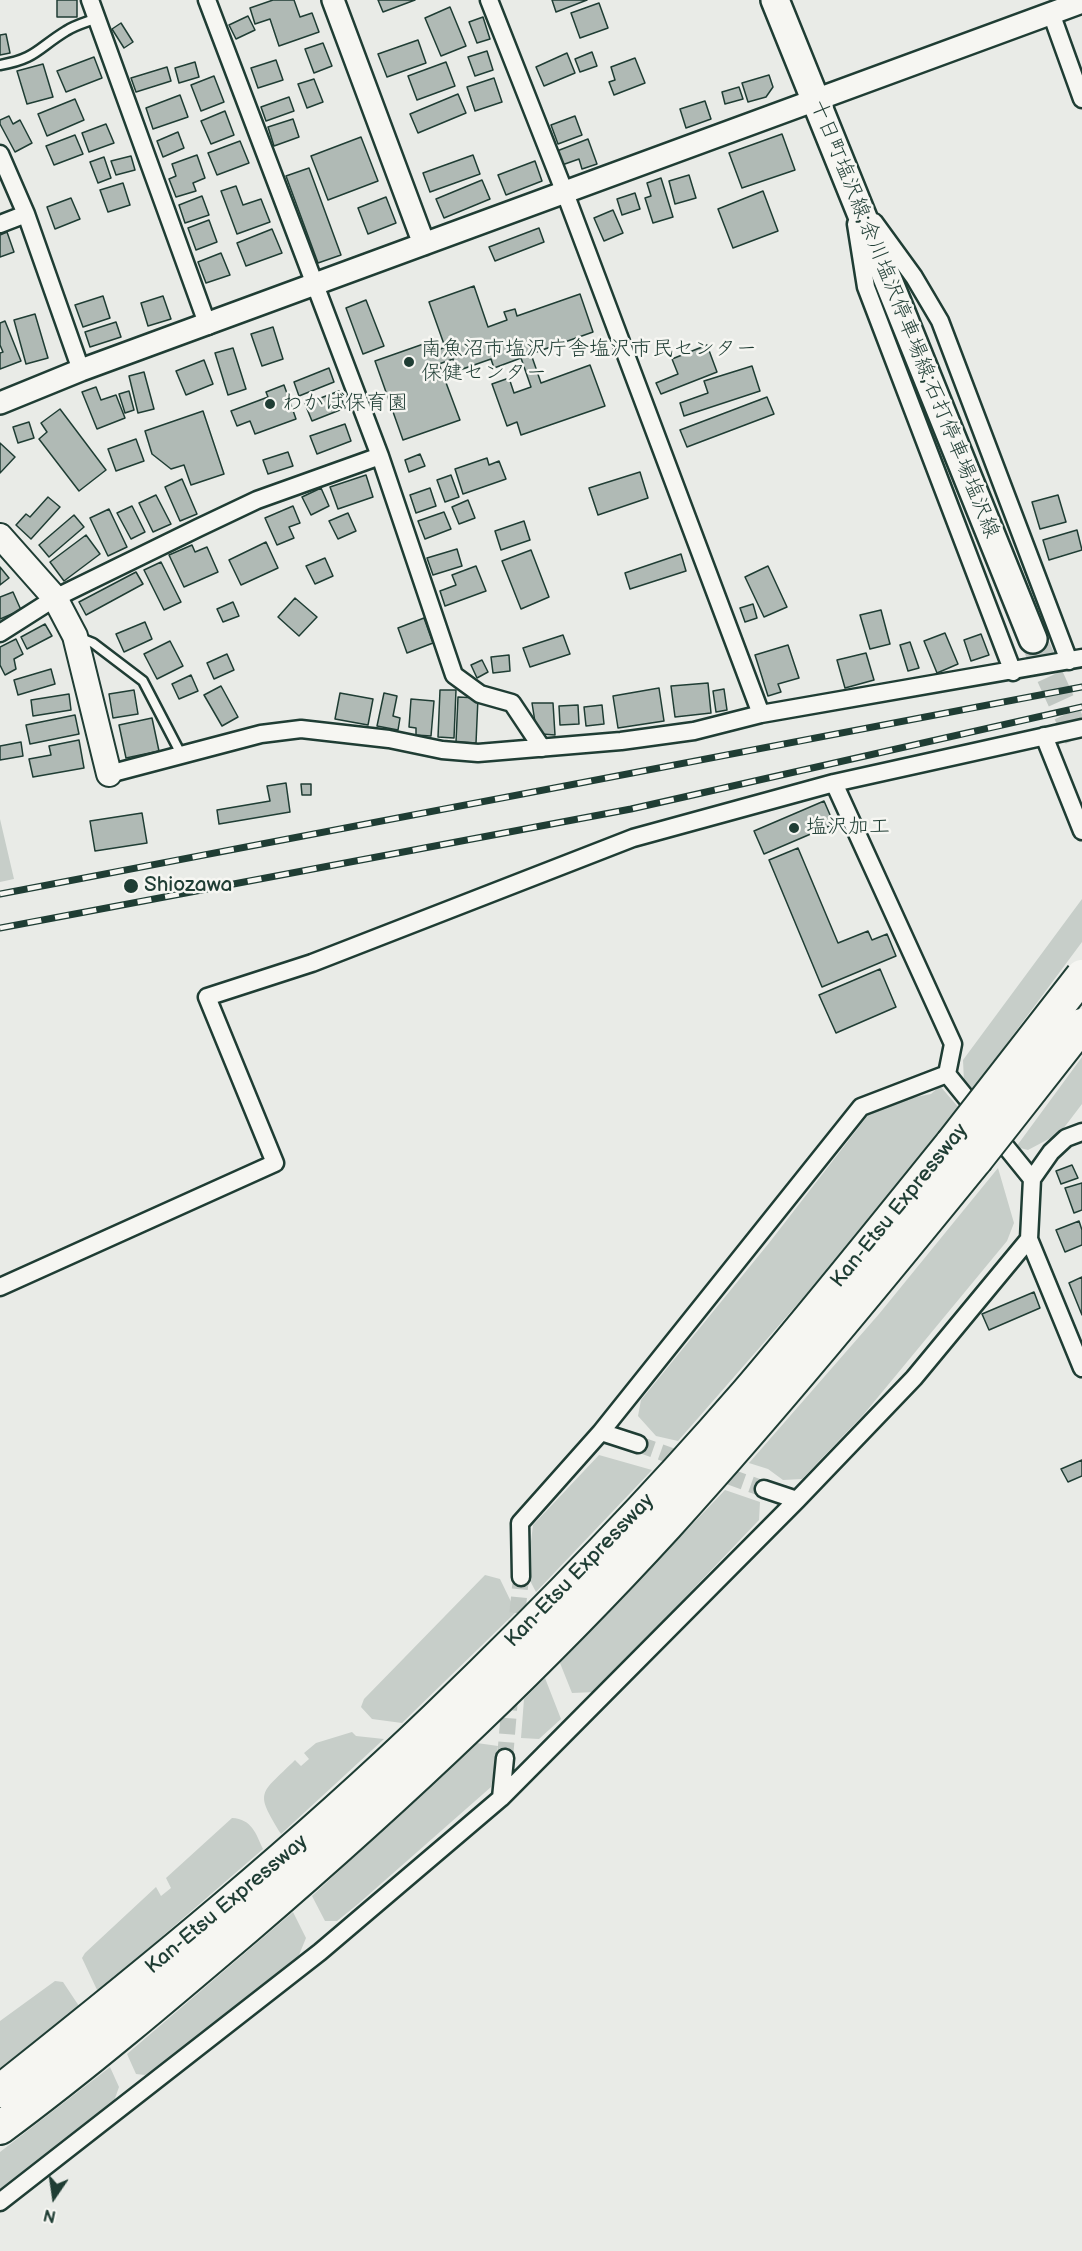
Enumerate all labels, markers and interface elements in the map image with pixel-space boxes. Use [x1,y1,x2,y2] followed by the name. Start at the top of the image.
[804,96,1004,542] street label: 十日町塩沢線;余川塩沢停車場線;石打停車場塩沢線
[421,337,757,387] place label: 南魚沼市塩沢庁舎塩沢市民センター 保健センター
[402,355,416,369] marker: 南魚沼市塩沢庁舎塩沢市民センター 保健センター
[282,391,408,417] place label: わかば保育園
[263,397,277,411] marker: わかば保育園
[806,815,890,841] place label: 塩沢加工
[787,821,801,835] marker: 塩沢加工
[144,873,232,899] place label: Shiozawa
[122,877,140,895] marker: Shiozawa
[826,1119,974,1293] street label: Kan-Etsu Expressway
[500,1489,660,1653] street label: Kan-Etsu Expressway
[141,1830,313,1980] street label: Kan-Etsu Expressway
[24,2167,84,2227] north arrow
[42,2204,58,2226] text: N

